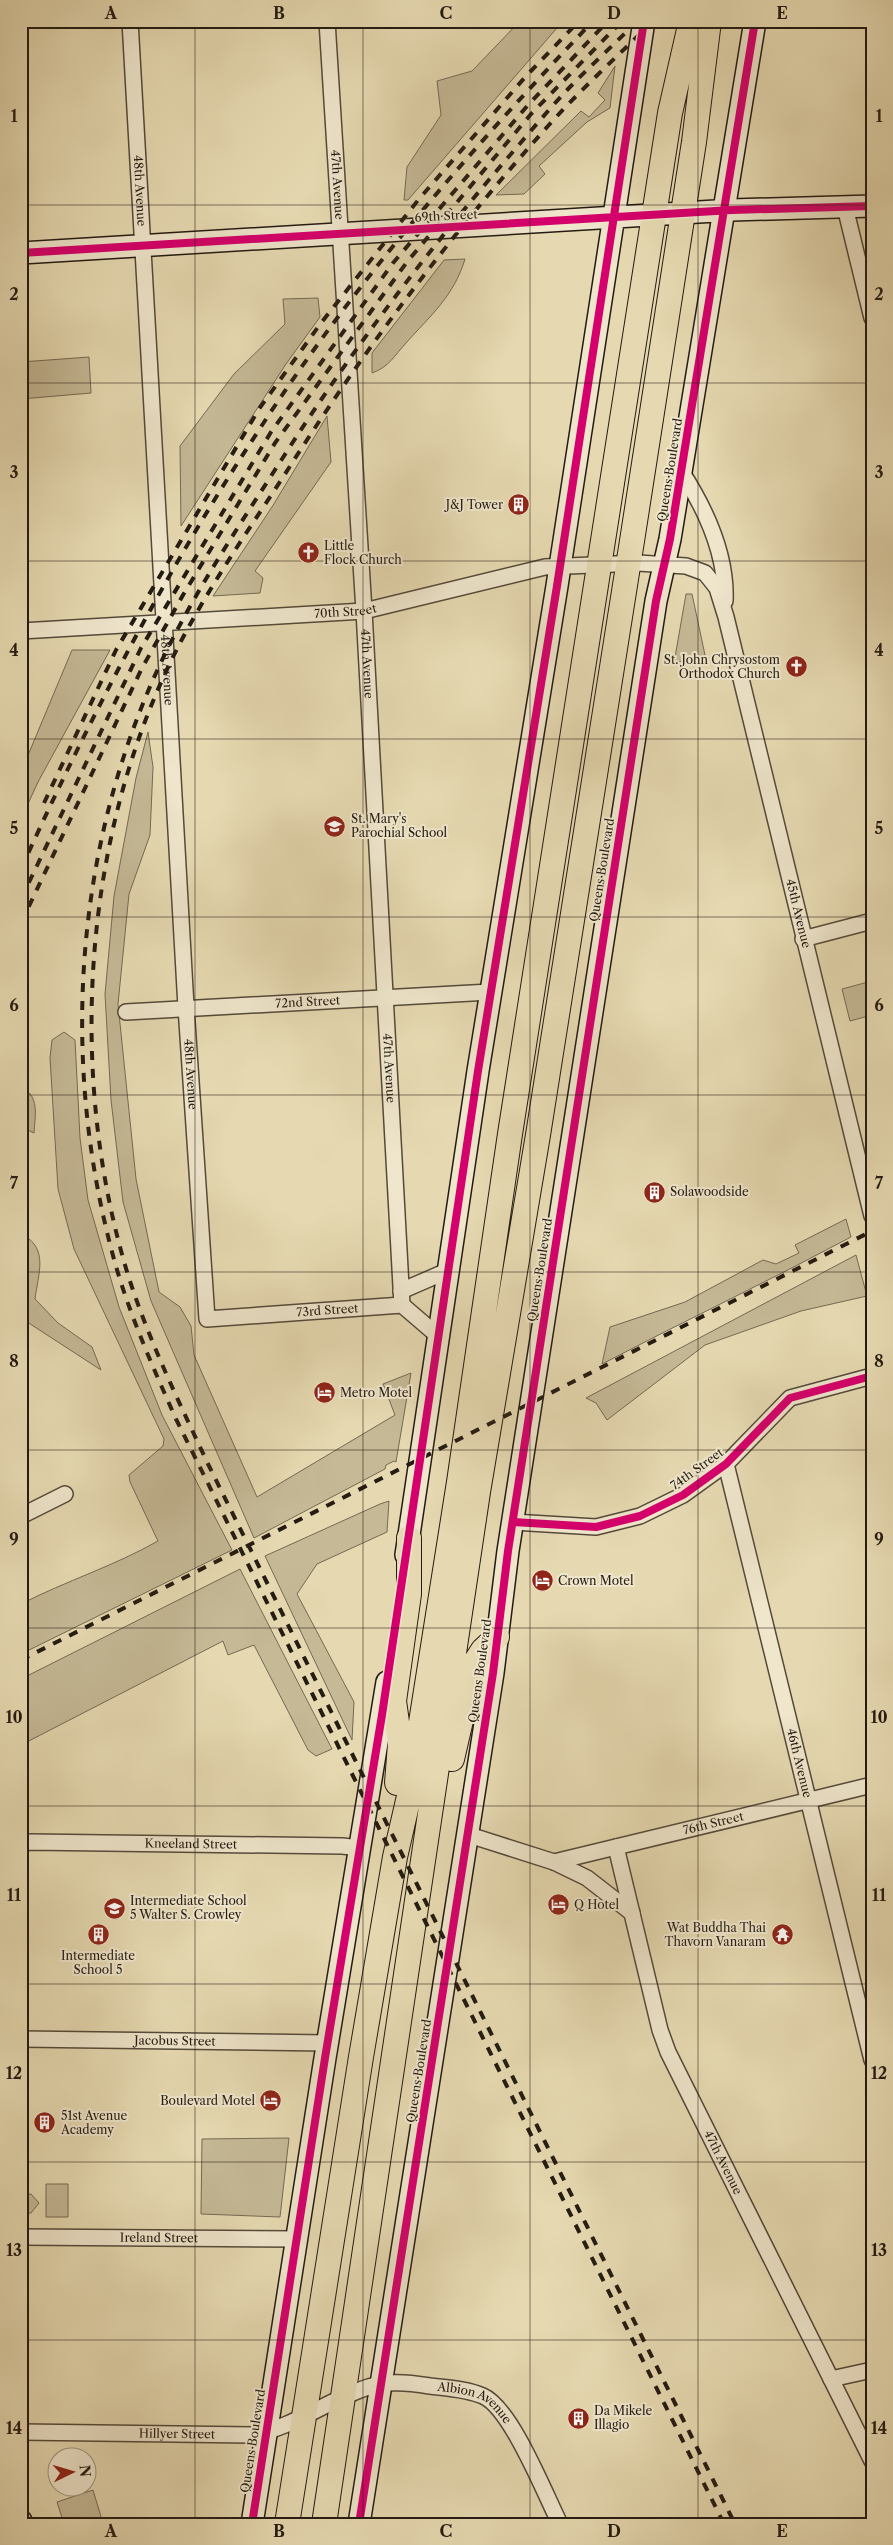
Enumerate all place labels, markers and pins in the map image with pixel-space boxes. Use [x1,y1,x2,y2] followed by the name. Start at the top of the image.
[507,493,531,517] building icon: J&J Tower
[444,497,503,512] place label: J&J Tower
[324,538,402,567] place label: Little Flock Church
[296,541,320,565] church icon: Little Flock Church
[664,652,780,681] place label: St. John Chrysostom Orthodox Church
[784,655,808,679] church icon: St. John Chrysostom Orthodox Church
[351,811,448,840] place label: St. Mary's Parochial School
[323,814,347,838] school or university icon: St. Mary's Parochial School
[642,1180,666,1204] building icon: Solawoodside
[670,1184,749,1199] place label: Solawoodside
[312,1381,336,1405] hotel icon: Metro Motel
[340,1385,412,1400] place label: Metro Motel
[530,1569,554,1593] hotel icon: Crown Motel
[558,1573,634,1588] place label: Crown Motel
[130,1893,247,1922] place label: Intermediate School 5 Walter S. Crowley
[546,1893,570,1917] hotel icon: Q Hotel
[102,1896,126,1920] school or university icon: Intermediate School 5 Walter S. Crowley
[574,1897,619,1912] place label: Q Hotel
[664,1920,766,1949] place label: Wat Buddha Thai Thavorn Vanaram
[86,1923,110,1947] building icon: Intermediate School 5
[770,1923,794,1947] temple icon: Wat Buddha Thai Thavorn Vanaram
[61,1948,135,1977] place label: Intermediate School 5
[259,2089,283,2113] hotel icon: Boulevard Motel
[160,2093,255,2108] place label: Boulevard Motel
[60,2108,128,2137] place label: 51st Avenue Academy
[33,2111,57,2135] building icon: 51st Avenue Academy
[594,2403,653,2432] place label: Da Mikele Illagio
[566,2406,590,2430] building icon: Da Mikele Illagio

